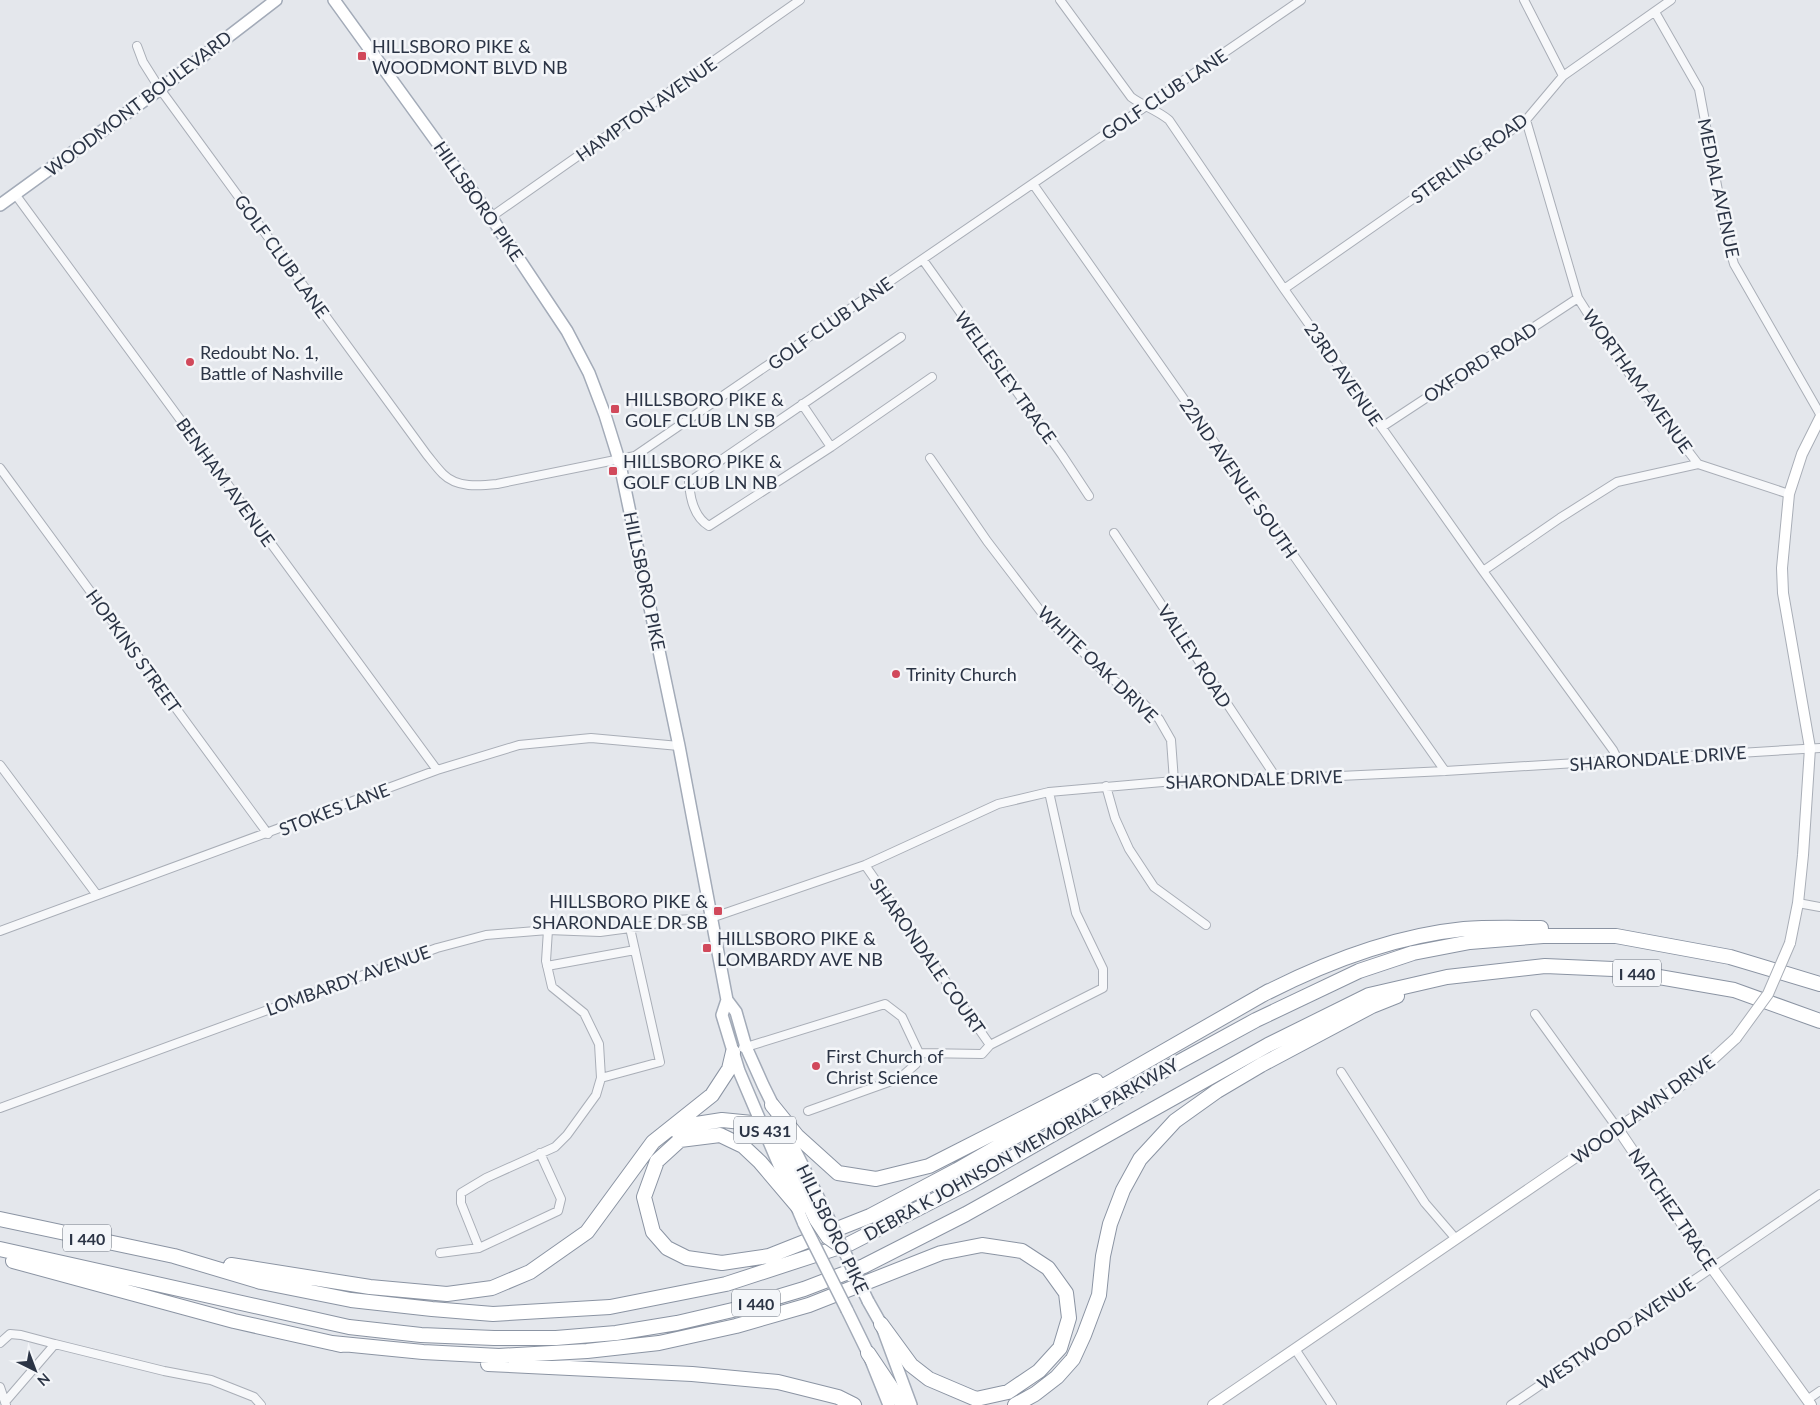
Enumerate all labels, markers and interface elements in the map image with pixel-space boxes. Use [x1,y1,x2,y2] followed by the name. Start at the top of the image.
[40,26,236,180] street label: WOODMONT BOULEVARD
[372,35,568,78] place label: HILLSBORO PIKE & WOODMONT BLVD NB
[1097,44,1231,144] street label: GOLF CLUB LANE
[356,50,368,62] marker: HILLSBORO PIKE & WOODMONT BLVD NB
[571,52,721,166] street label: HAMPTON AVENUE
[1406,108,1532,208] street label: STERLING ROAD
[1693,116,1745,260] street label: MEDIAL AVENUE
[429,137,529,265] street label: HILLSBORO PIKE
[230,190,334,322] street label: GOLF CLUB LANE
[763,272,897,374] street label: GOLF CLUB LANE
[1579,305,1697,457] street label: WORTHAM AVENUE
[951,307,1061,447] street label: WELLESLEY TRACE
[1419,317,1541,407] street label: OXFORD ROAD
[1300,318,1388,430] street label: 23RD AVENUE
[200,341,343,384] place label: Redoubt No. 1, Battle of Nashville
[184,356,196,368] marker: Redoubt No. 1, Battle of Nashville
[625,388,784,431] place label: HILLSBORO PIKE & GOLF CLUB LN SB
[1176,394,1302,562] street label: 22ND AVENUE SOUTH
[609,403,621,415] marker: HILLSBORO PIKE & GOLF CLUB LN SB
[172,413,280,551] street label: BENHAM AVENUE
[623,450,782,493] place label: HILLSBORO PIKE & GOLF CLUB LN NB
[607,465,619,477] marker: HILLSBORO PIKE & GOLF CLUB LN NB
[620,510,670,652] street label: HILLSBORO PIKE
[82,585,186,717] street label: HOPKINS STREET
[1154,600,1236,712] street label: VALLEY ROAD
[1033,601,1163,727] street label: WHITE OAK DRIVE
[906,663,1017,685] place label: Trinity Church
[890,668,902,680] marker: Trinity Church
[1569,741,1747,775] street label: SHARONDALE DRIVE
[1165,765,1343,793] street label: SHARONDALE DRIVE
[276,778,392,840] street label: STOKES LANE
[866,874,990,1039] street label: SHARONDALE COURT
[532,890,708,933] place label: HILLSBORO PIKE & SHARONDALE DR SB
[712,905,724,917] marker: HILLSBORO PIKE & SHARONDALE DR SB
[717,927,883,970] place label: HILLSBORO PIKE & LOMBARDY AVE NB
[263,940,433,1020] street label: LOMBARDY AVENUE
[701,942,713,954] marker: HILLSBORO PIKE & LOMBARDY AVE NB
[1613,960,1661,986] road number: I 440
[826,1045,944,1088] place label: First Church of Christ Science
[1567,1050,1719,1168] street label: WOODLAWN DRIVE
[860,1053,1183,1245] street label: DEBRA K JOHNSON MEMORIAL PARKWAY
[810,1060,822,1072] marker: First Church of Christ Science
[734,1116,796,1144] road number: US 431
[1624,1144,1722,1274] street label: NATCHEZ TRACE
[792,1161,874,1297] street label: HILLSBORO PIKE
[63,1224,111,1252] road number: I 440
[1533,1272,1699,1394] street label: WESTWOOD AVENUE
[732,1290,780,1316] road number: I 440
[10,1345,60,1395] north arrow
[34,1370,54,1390] text: N

